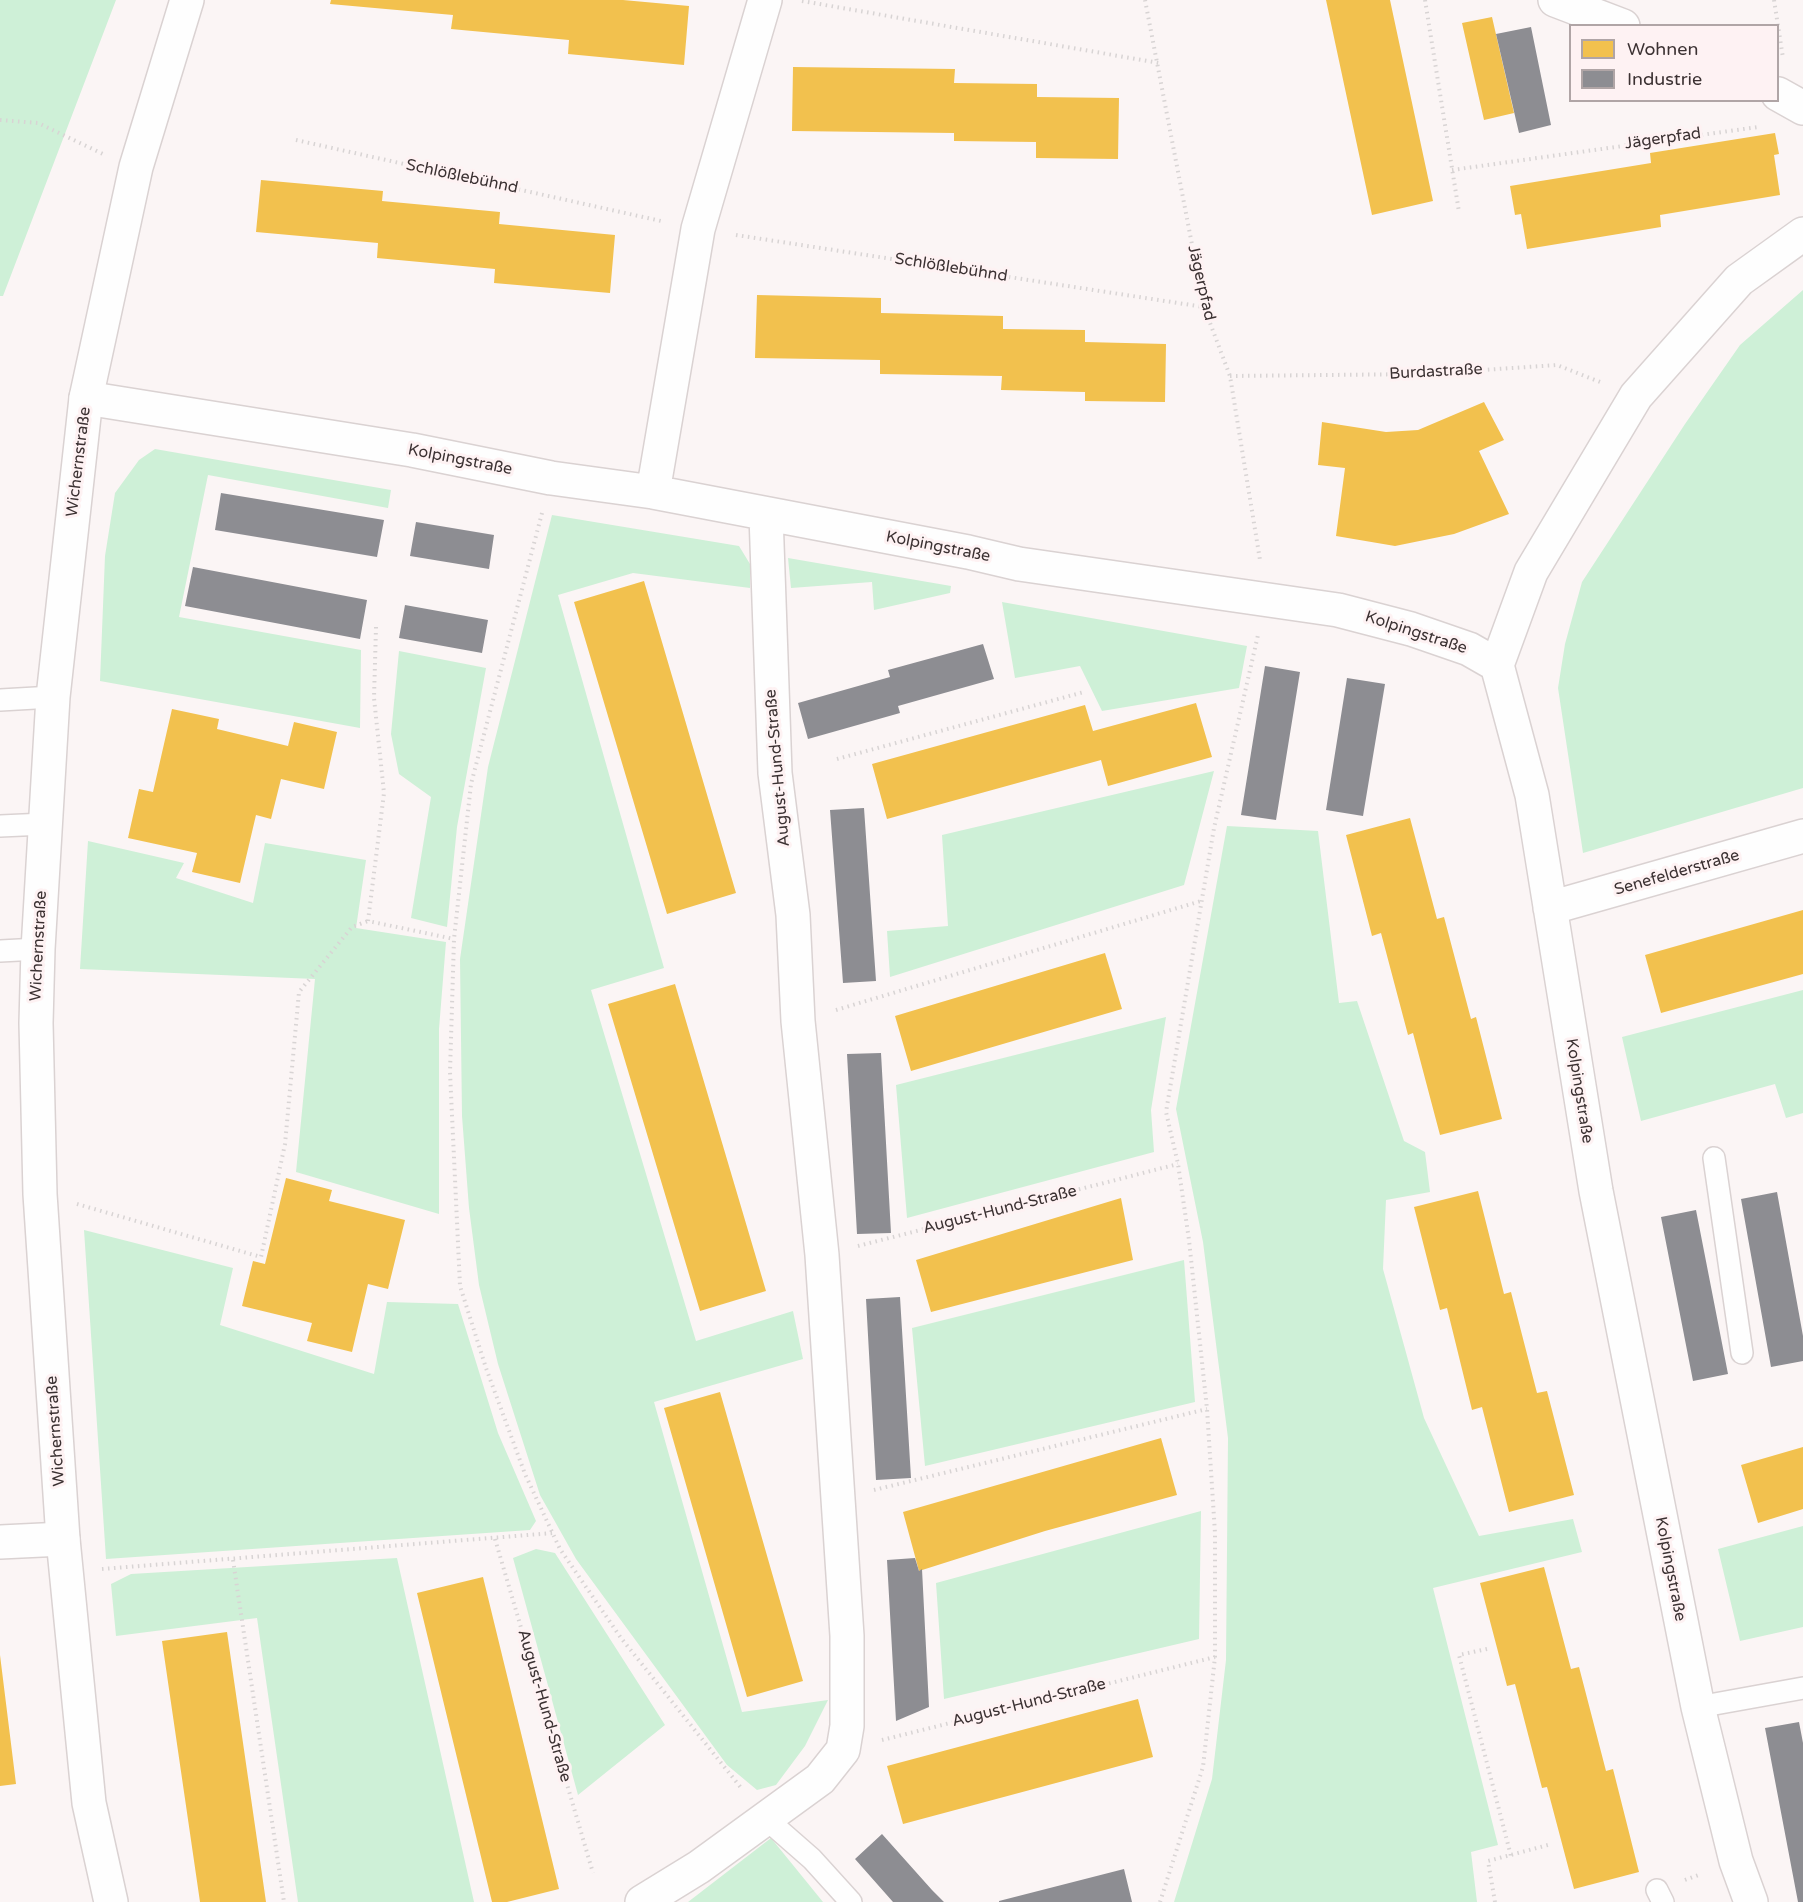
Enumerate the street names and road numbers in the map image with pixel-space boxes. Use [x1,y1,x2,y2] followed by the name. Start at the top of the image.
[1624,124,1702,154] street label: Jägerpfad
[404,156,520,198] street label: Schlößlebühnd
[1183,243,1219,323] street label: Jägerpfad
[893,250,1009,286] street label: Schlößlebühnd
[1389,360,1483,384] street label: Burdastraße
[63,406,95,518] street label: Wichernstraße
[406,440,514,480] street label: Kolpingstraße
[884,527,992,567] street label: Kolpingstraße
[1363,607,1469,659] street label: Kolpingstraße
[762,689,794,847] street label: August-Hund-Straße
[1612,846,1742,900] street label: Senefelderstraße
[27,890,51,1002] street label: Wichernstraße
[1561,1037,1597,1145] street label: Kolpingstraße
[921,1182,1079,1238] street label: August-Hund-Straße
[43,1375,69,1487] street label: Wichernstraße
[1650,1515,1690,1623] street label: Kolpingstraße
[513,1628,575,1784] street label: August-Hund-Straße
[950,1675,1108,1731] street label: August-Hund-Straße

